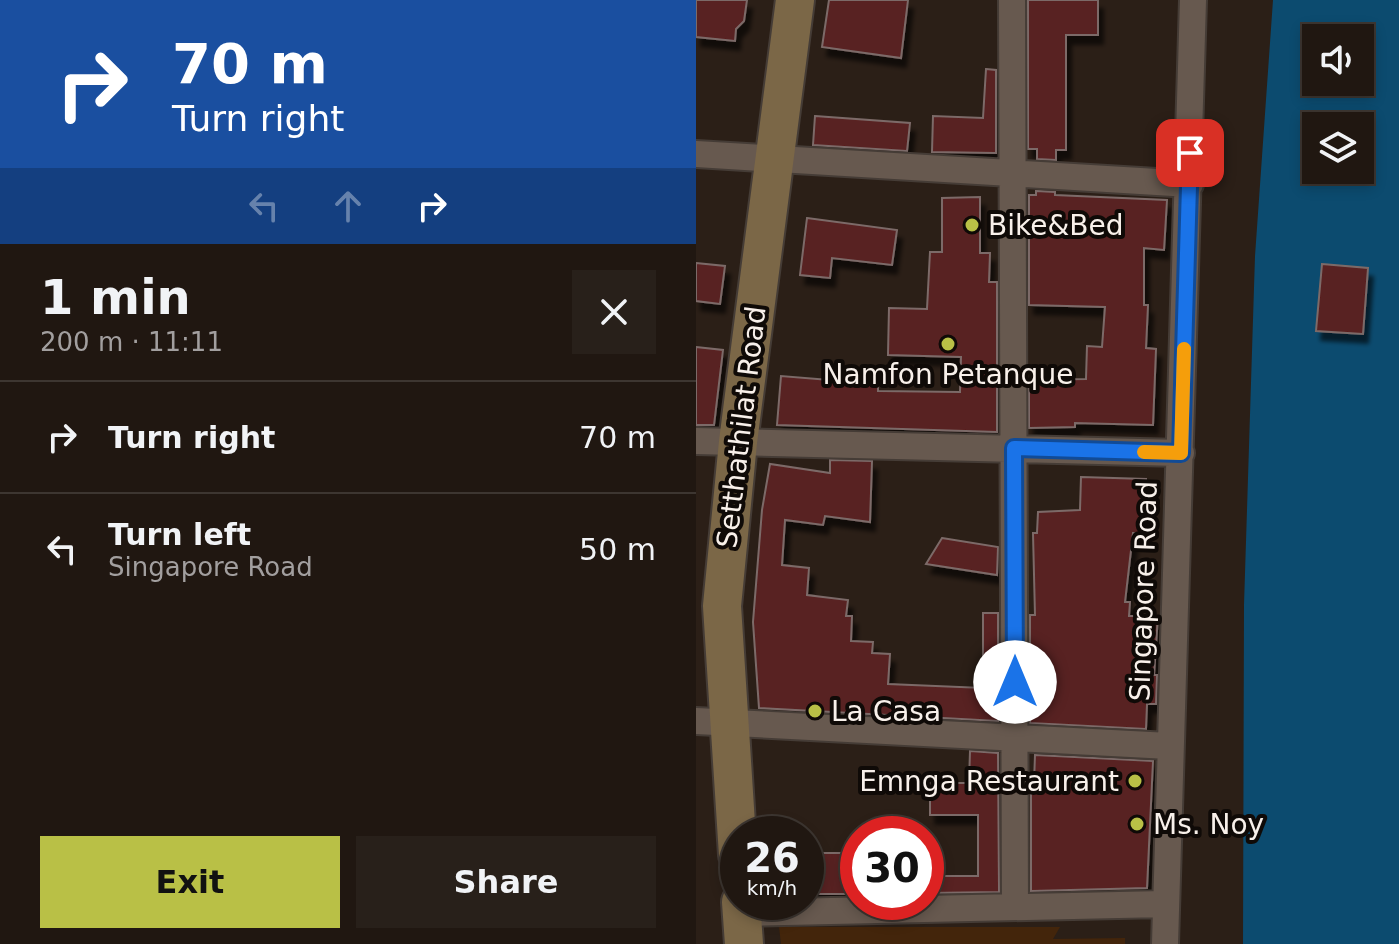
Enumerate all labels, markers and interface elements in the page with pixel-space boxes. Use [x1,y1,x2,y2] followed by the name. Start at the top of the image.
[1302,24,1374,184] map controls
[1302,24,1374,96] button: sound
[172,31,328,96] text: 70 m
[40,32,144,136] icon: right
[172,98,344,139] text: Turn right
[1302,112,1374,184] button: layers
[1156,119,1224,187] pin
[1168,131,1212,175] icon: arrive
[242,184,286,228] icon: left
[326,184,370,228] icon: ahead
[410,184,454,228] icon: right
[988,209,1123,242] place label: Bike&Bed
[963,216,981,234] marker: Bike&Bed
[40,269,191,325] text: 1 min
[572,270,656,354] button: close
[710,304,773,550] street label: Setthathilat Road
[40,327,223,357] text: 200 m · 11:11
[939,335,957,353] marker: Namfon Petanque
[823,358,1073,391] place label: Namfon Petanque
[40,415,84,459] icon: right
[108,420,275,455] text: Turn right
[579,420,656,455] text: 70 m
[1123,480,1164,702] street label: Singapore Road
[108,517,251,552] text: Turn left
[40,527,84,571] icon: left
[579,532,656,567] text: 50 m
[108,552,313,582] text: Singapore Road
[973,640,1057,724] position arrow
[831,695,941,728] place label: La Casa
[806,702,824,720] marker: La Casa
[859,765,1119,798] place label: Emnga Restaurant
[1126,772,1144,790] marker: Emnga Restaurant
[1153,808,1264,841] place label: Ms. Noy
[1128,815,1146,833] marker: Ms. Noy
[840,816,944,920] speed limit sign: 30
[744,835,800,881] text: 26
[40,836,340,928] button: Exit
[356,836,656,928] button: Share
[747,876,797,900] text: km/h

